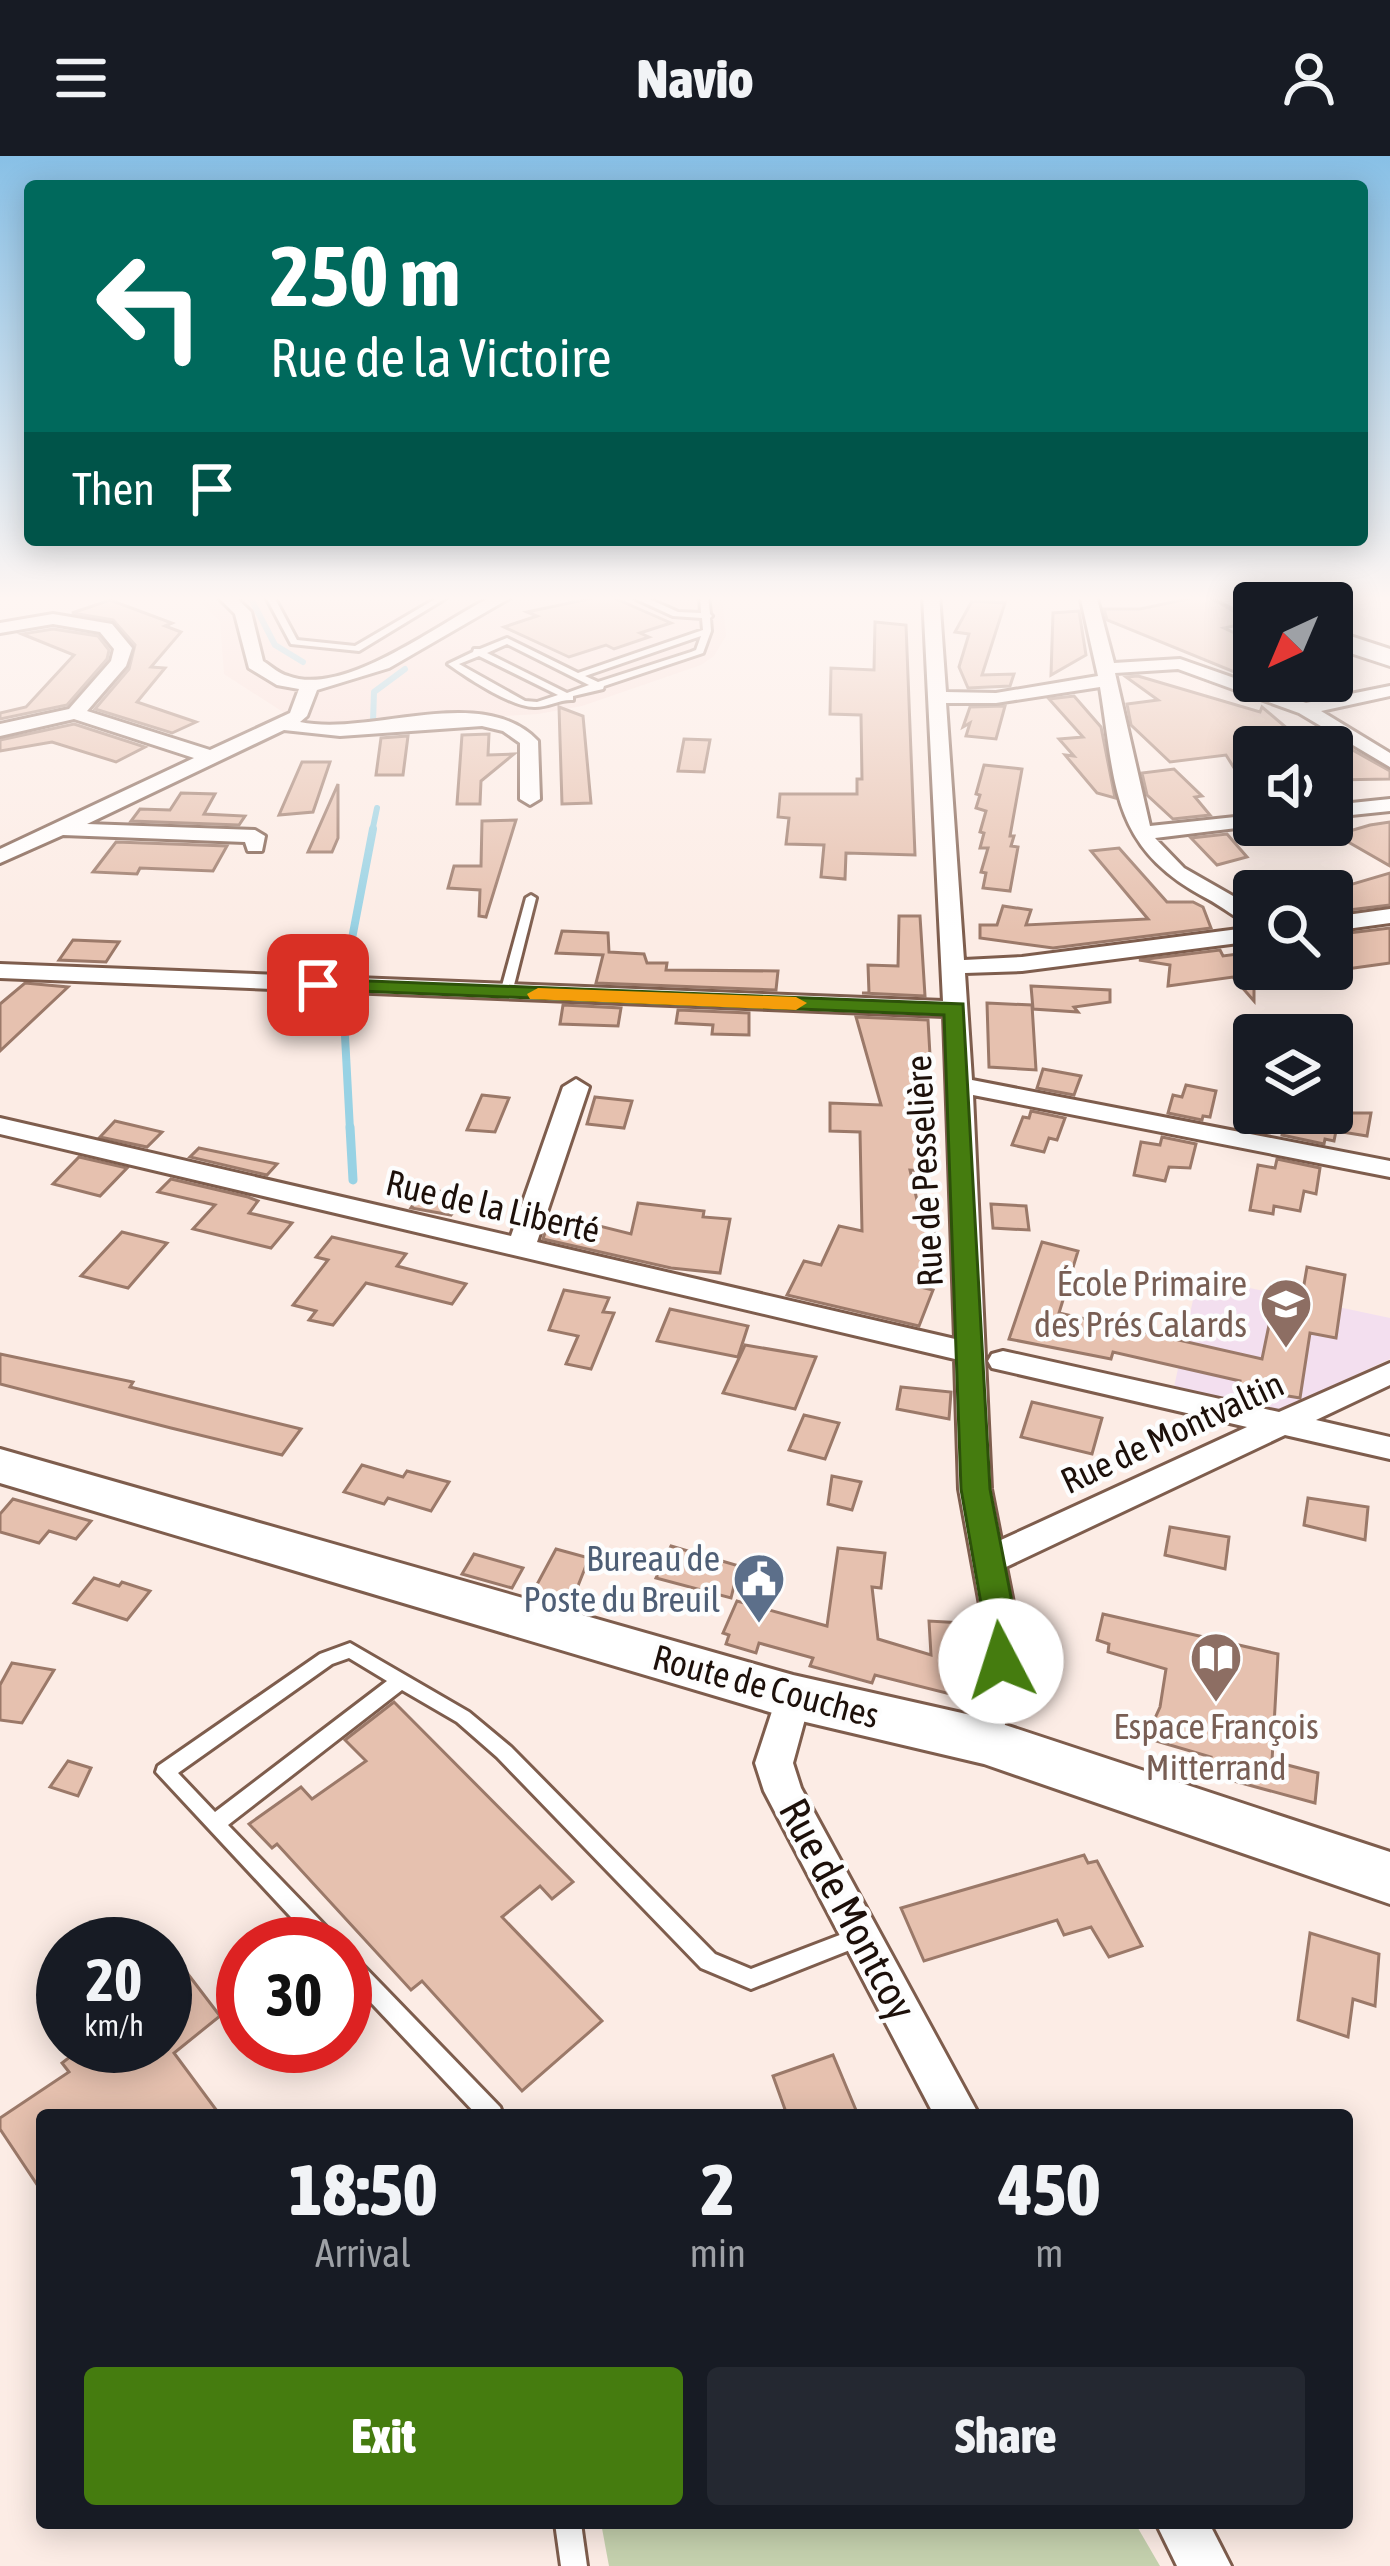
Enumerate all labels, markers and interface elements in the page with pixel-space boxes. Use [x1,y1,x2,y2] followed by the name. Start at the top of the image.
[48,45,114,111] icon: menu
[1276,45,1342,111] icon: person
[636,48,754,109] text: Navio
[72,228,228,384] icon: left
[270,228,460,324] text: 250 m
[270,327,611,388] text: Rue de la Victoire
[179,456,245,522] icon: arrive
[72,463,155,515] text: Then
[1233,582,1353,702] north arrow
[1233,582,1353,1134] map controls
[1233,726,1353,846] button: sound
[1233,870,1353,990] button: search
[267,934,369,1036] pin
[285,952,351,1018] icon: arrive
[1233,1014,1353,1134] button: layers
[897,1054,951,1288] street label: Rue de Pesselière
[382,1161,604,1251] street label: Rue de la Liberté
[1034,1262,1247,1345] place label: École Primaire des Prés Calards
[1258,1276,1314,1350] school or university icon: École Primaire des Prés Calards
[1054,1362,1290,1502] street label: Rue de Montvaltin
[523,1537,720,1620] place label: Bureau de Poste du Breuil
[731,1551,787,1625] public building icon: Bureau de Poste du Breuil
[938,1598,1064,1724] position arrow
[1188,1630,1244,1704] library icon: Espace François Mitterrand
[648,1636,884,1736] street label: Route de Couches
[1113,1705,1319,1788] place label: Espace François Mitterrand
[770,1790,926,2028] street label: Rue de Montcoy
[216,1917,372,2073] speed limit sign: 30
[86,1945,142,2014] text: 20
[84,2008,144,2042] text: km/h
[289,2148,437,2230] text: 18:50
[701,2148,735,2230] text: 2
[999,2148,1100,2230] text: 450
[315,2231,411,2275] text: Arrival
[690,2231,746,2275] text: min
[1035,2231,1063,2275] text: m
[84,2367,683,2505] button: Exit
[707,2367,1305,2505] button: Share

